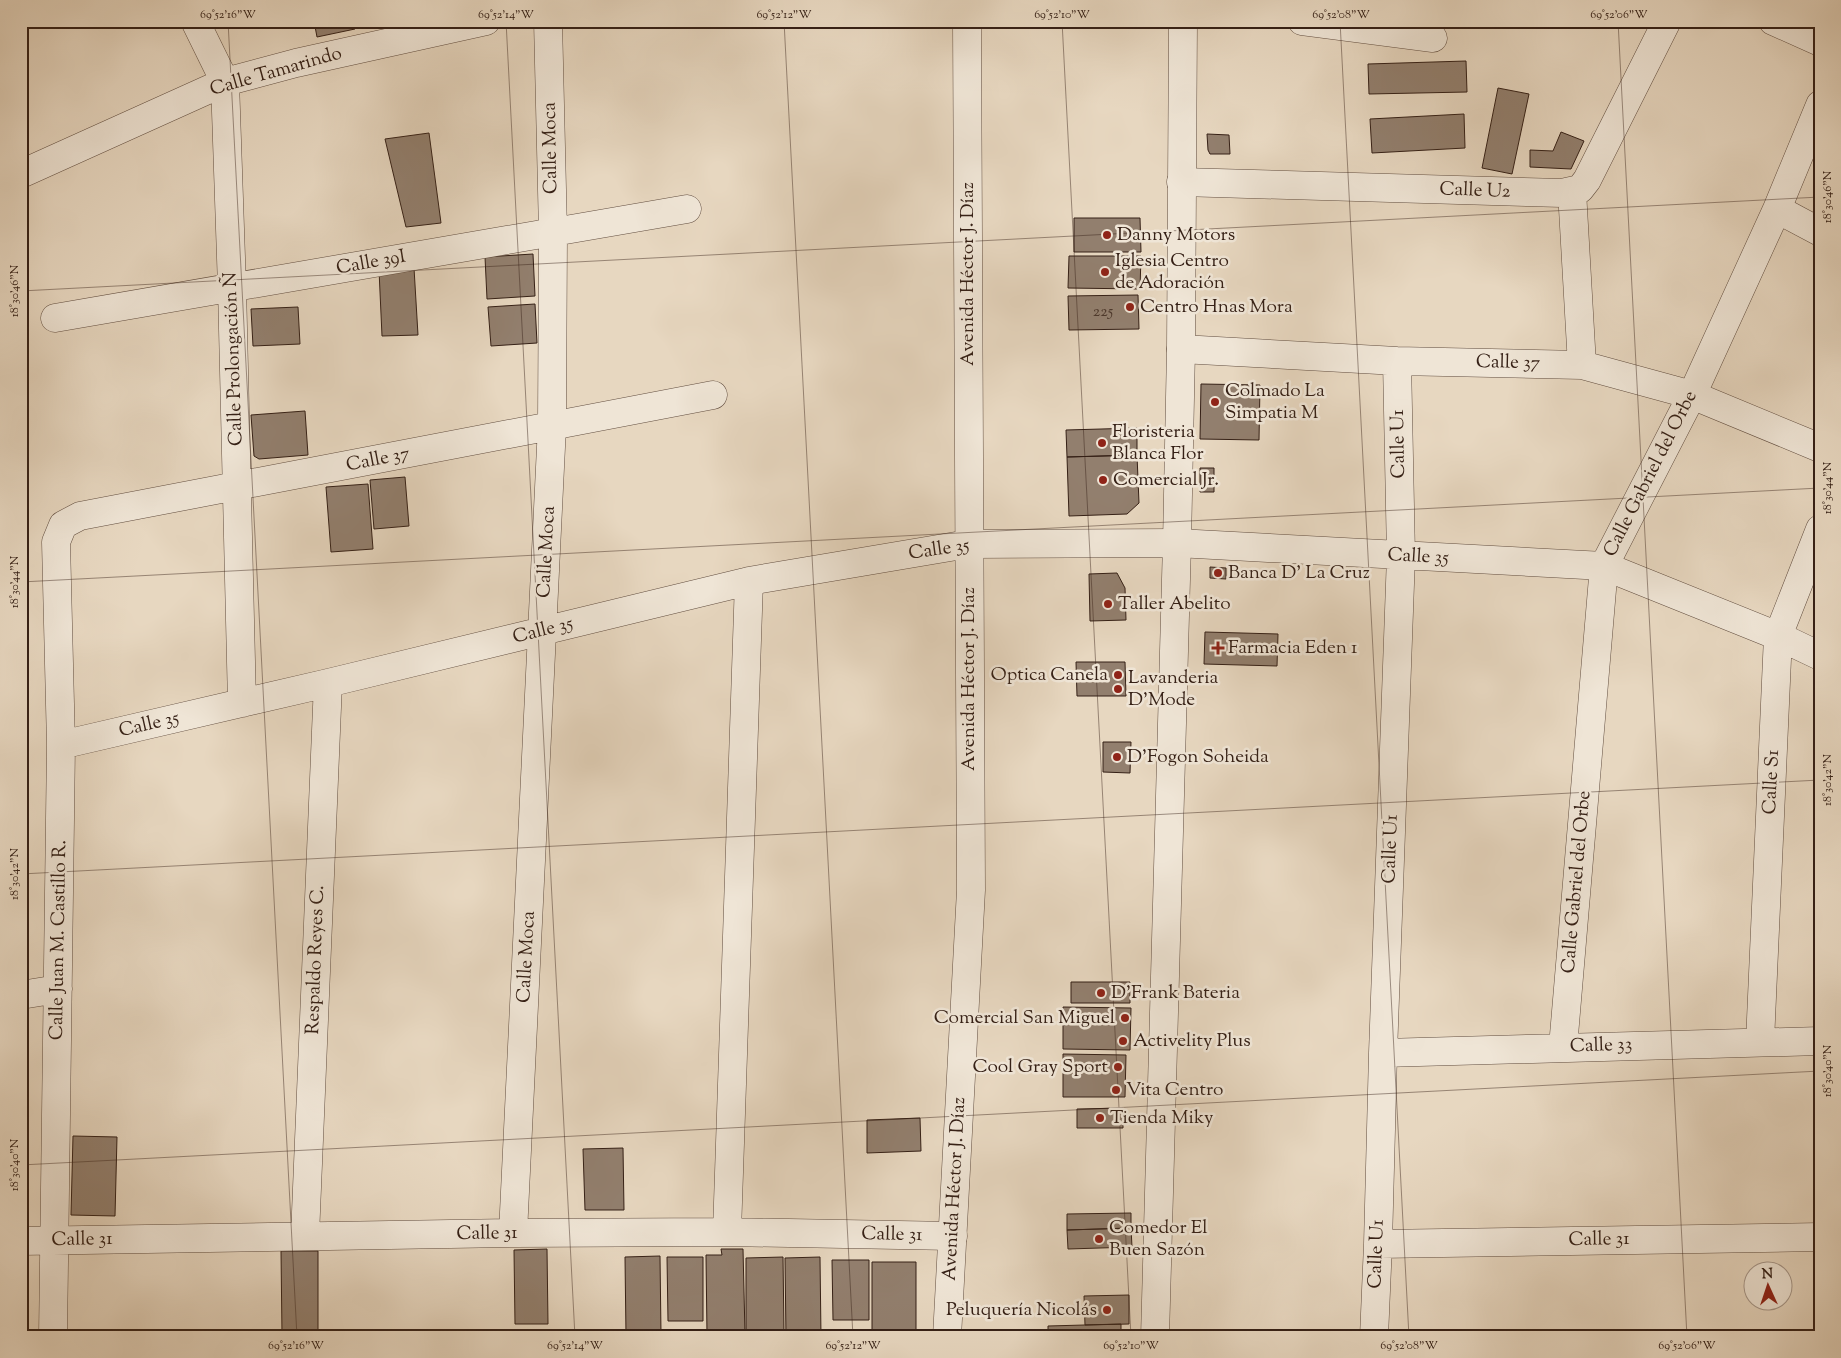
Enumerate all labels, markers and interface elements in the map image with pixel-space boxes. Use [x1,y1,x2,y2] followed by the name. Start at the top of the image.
[200,6,257,24] text: 69°52'16"W
[478,6,535,24] text: 69°52'14"W
[756,6,812,24] text: 69°52'12"W
[1034,6,1091,24] text: 69°52'10"W
[1312,6,1370,24] text: 69°52'08"W
[1590,6,1648,24] text: 69°52'06"W
[207,40,345,104] street label: Calle Tamarindo
[537,102,565,194] street label: Calle Moca
[1819,170,1837,223] text: 18°30'46"N
[1439,176,1511,206] street label: Calle U2
[955,182,982,366] street label: Avenida Héctor J. Díaz
[1117,222,1235,249] place label: Danny Motors
[1101,229,1113,241] marker: Danny Motors
[334,244,408,282] street label: Calle 39I
[1115,248,1229,297] place label: Iglesia Centro de Adoración
[6,264,24,317] text: 18°30'46"N
[1099,266,1111,278] marker: Iglesia Centro de Adoración
[217,272,251,446] street label: Calle Prolongación Ñ
[1140,294,1293,321] place label: Centro Hnas Mora
[1093,301,1114,324] house number: 225
[1124,301,1136,313] marker: Centro Hnas Mora
[1476,349,1541,377] street label: Calle 37
[1225,378,1325,427] place label: Colmado La Simpatia M
[1597,386,1705,562] street label: Calle Gabriel del Orbe
[1209,396,1221,408] marker: Colmado La Simpatia M
[1385,409,1413,479] street label: Calle U1
[1112,419,1204,468] place label: Floristeria Blanca Flor
[1096,437,1108,449] marker: Floristeria Blanca Flor
[344,441,413,479] street label: Calle 37
[1819,461,1837,514] text: 18°30'44"N
[1113,467,1219,494] place label: Comercial Jr.
[1097,474,1109,486] marker: Comercial Jr.
[531,505,563,599] street label: Calle Moca
[907,532,972,568] street label: Calle 35
[1387,542,1450,572] street label: Calle 35
[6,555,24,608] text: 18°30'44"N
[1228,560,1370,587] place label: Banca D' La Cruz
[1212,567,1224,579] marker: Banca D' La Cruz
[956,587,983,771] street label: Avenida Héctor J. Díaz
[1118,591,1231,618] place label: Taller Abelito
[1102,598,1114,610] marker: Taller Abelito
[510,610,576,652] street label: Calle 35
[1228,635,1358,662] place label: Farmacia Eden 1
[1212,642,1224,654] marker: Farmacia Eden 1
[990,662,1108,689] place label: Optica Canela
[1128,665,1219,714] place label: Lavanderia D'Mode
[1112,669,1124,681] marker: Optica Canela
[1112,683,1124,695] marker: Lavanderia D'Mode
[116,705,182,745] street label: Calle 35
[1127,744,1269,771] place label: D'Fogon Soheida
[1757,748,1787,815] street label: Calle S1
[1111,751,1123,763] marker: D'Fogon Soheida
[1819,754,1837,806] text: 18°30'42"N
[1556,789,1598,974] street label: Calle Gabriel del Orbe
[1376,813,1406,884] street label: Calle U1
[44,840,74,1040] street label: Calle Juan M. Castillo R.
[6,848,24,900] text: 18°30'42"N
[300,885,332,1035] street label: Respaldo Reyes C.
[511,910,543,1004] street label: Calle Moca
[1111,980,1240,1007] place label: D'Frank Bateria
[1095,987,1107,999] marker: D'Frank Bateria
[934,1005,1115,1032] place label: Comercial San Miguel
[1119,1012,1131,1024] marker: Comercial San Miguel
[1133,1028,1251,1055] place label: Activelity Plus
[1569,1031,1633,1061] street label: Calle 33
[1117,1035,1129,1047] marker: Activelity Plus
[1819,1044,1837,1097] text: 18°30'40"N
[973,1054,1108,1081] place label: Cool Gray Sport
[1112,1061,1124,1073] marker: Cool Gray Sport
[1126,1077,1224,1104] place label: Vita Centro
[1110,1084,1122,1096] marker: Vita Centro
[937,1096,973,1282] street label: Avenida Héctor J. Díaz
[1110,1105,1214,1132] place label: Tienda Miky
[1094,1112,1106,1124] marker: Tienda Miky
[6,1138,24,1191] text: 18°30'40"N
[1109,1215,1207,1264] place label: Comedor El Buen Sazón
[1362,1218,1392,1289] street label: Calle U1
[456,1220,518,1248] street label: Calle 31
[861,1221,923,1249] street label: Calle 31
[51,1226,113,1254] street label: Calle 31
[1568,1226,1630,1254] street label: Calle 31
[1093,1233,1105,1245] marker: Comedor El Buen Sazón
[1744,1260,1794,1310] north arrow
[1761,1265,1774,1285] text: N
[946,1297,1097,1324] place label: Peluquería Nicolás
[1101,1304,1113,1316] marker: Peluquería Nicolás
[268,1337,325,1355] text: 69°52'16"W
[547,1337,604,1355] text: 69°52'14"W
[825,1337,881,1355] text: 69°52'12"W
[1103,1337,1160,1355] text: 69°52'10"W
[1380,1337,1438,1355] text: 69°52'08"W
[1658,1337,1716,1355] text: 69°52'06"W

